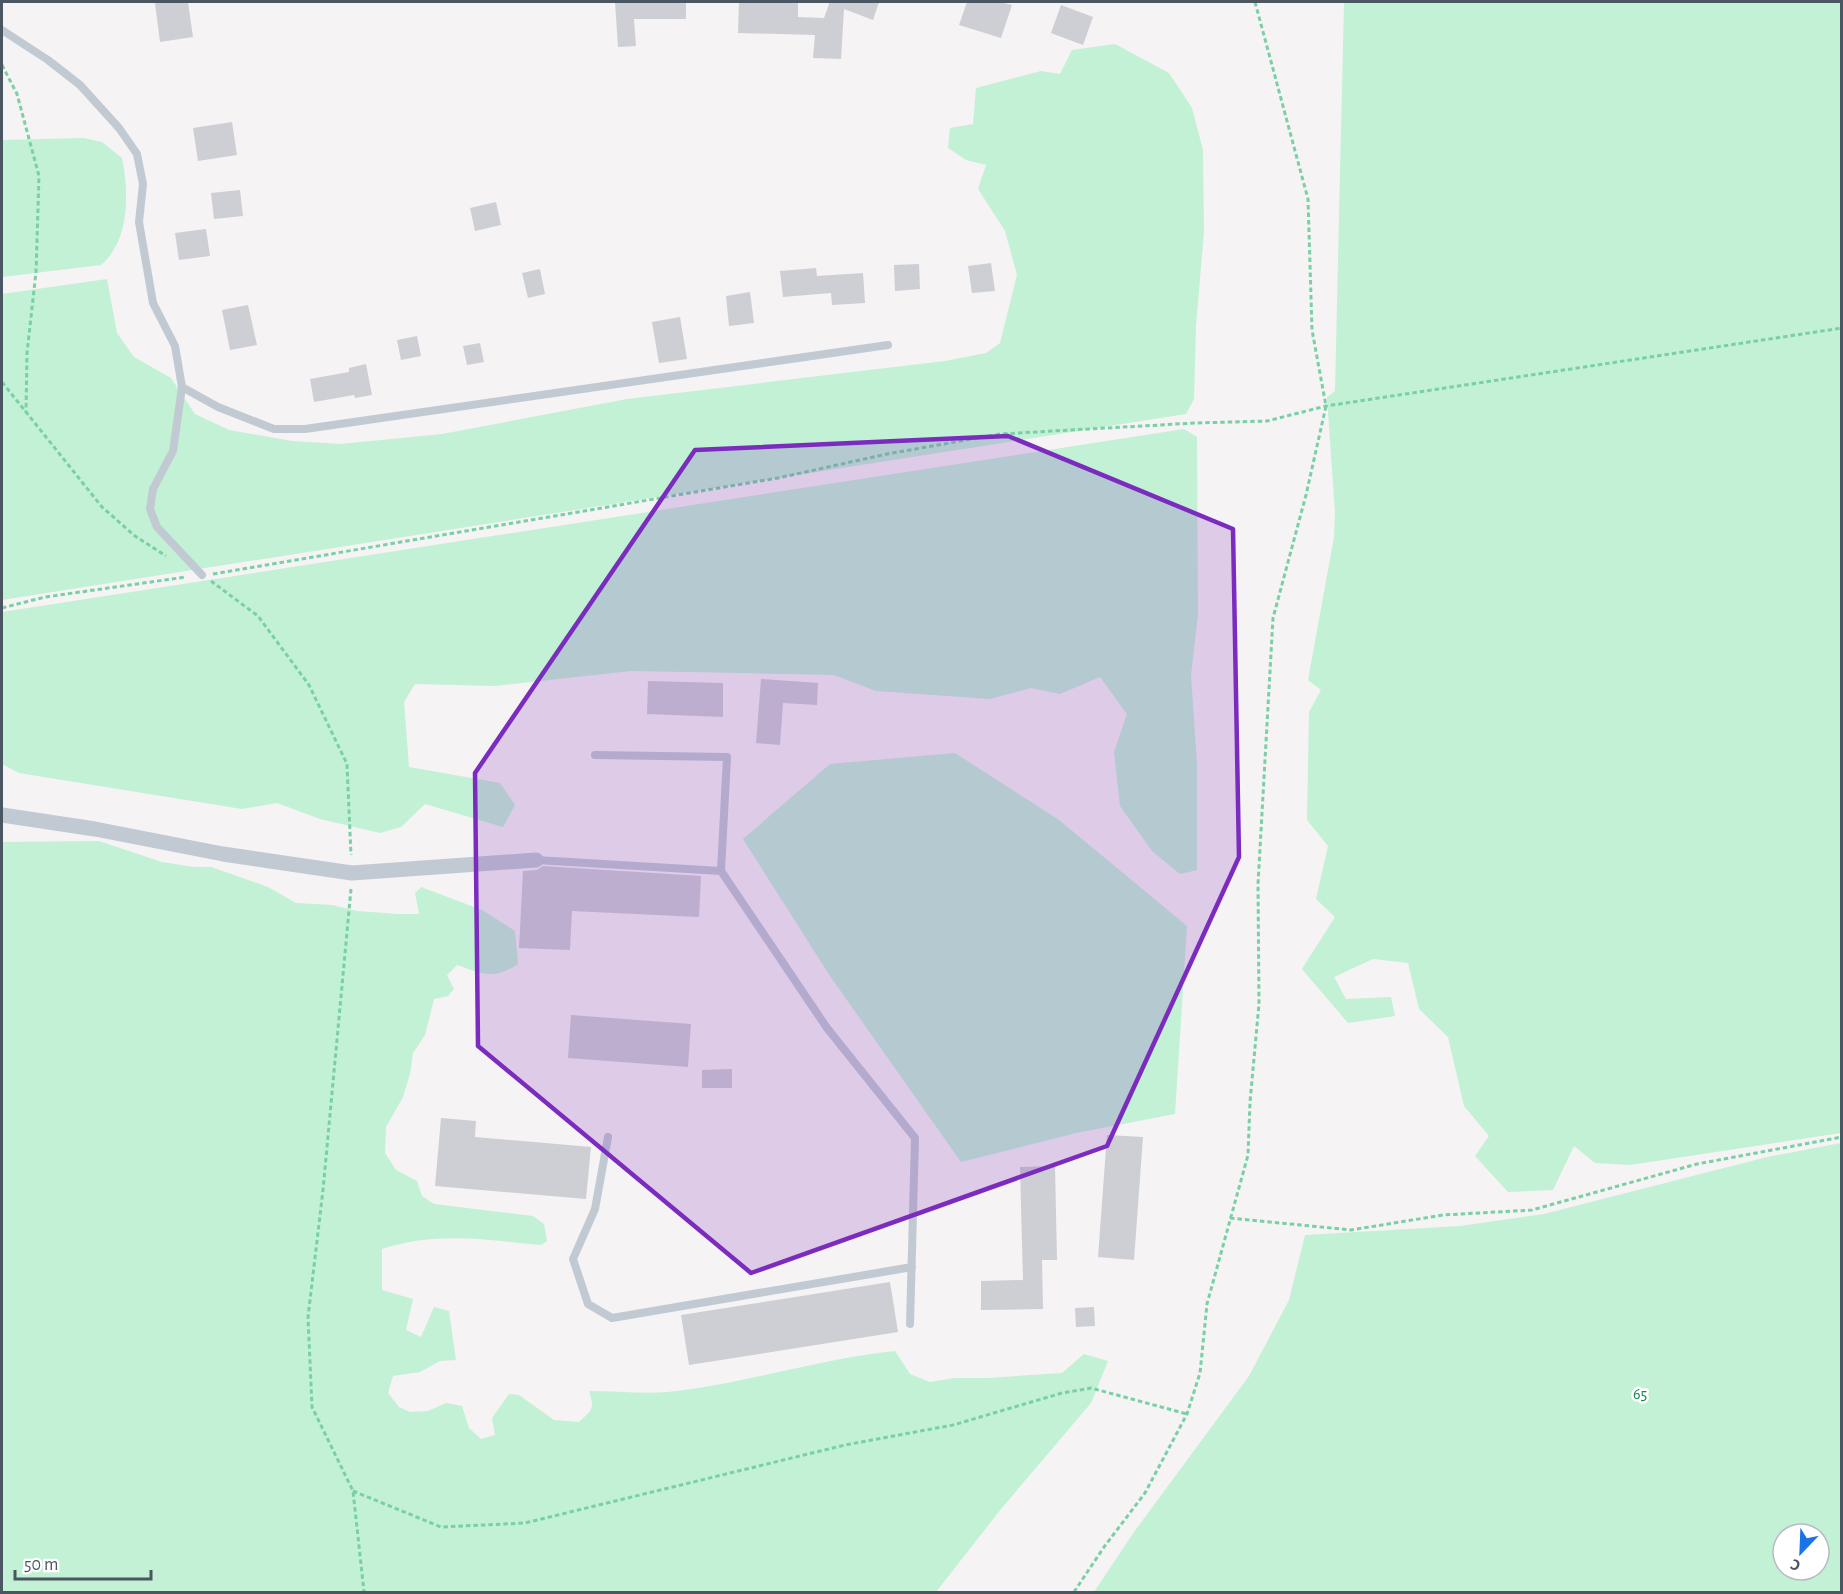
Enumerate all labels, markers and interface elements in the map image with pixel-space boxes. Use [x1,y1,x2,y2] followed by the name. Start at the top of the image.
[1633,1386,1647,1402] park label: 65
[1771,1522,1831,1582] north arrow
[15,1543,152,1581] scale bar
[24,1556,58,1574] text: 50 m
[1788,1556,1803,1574] text: С

